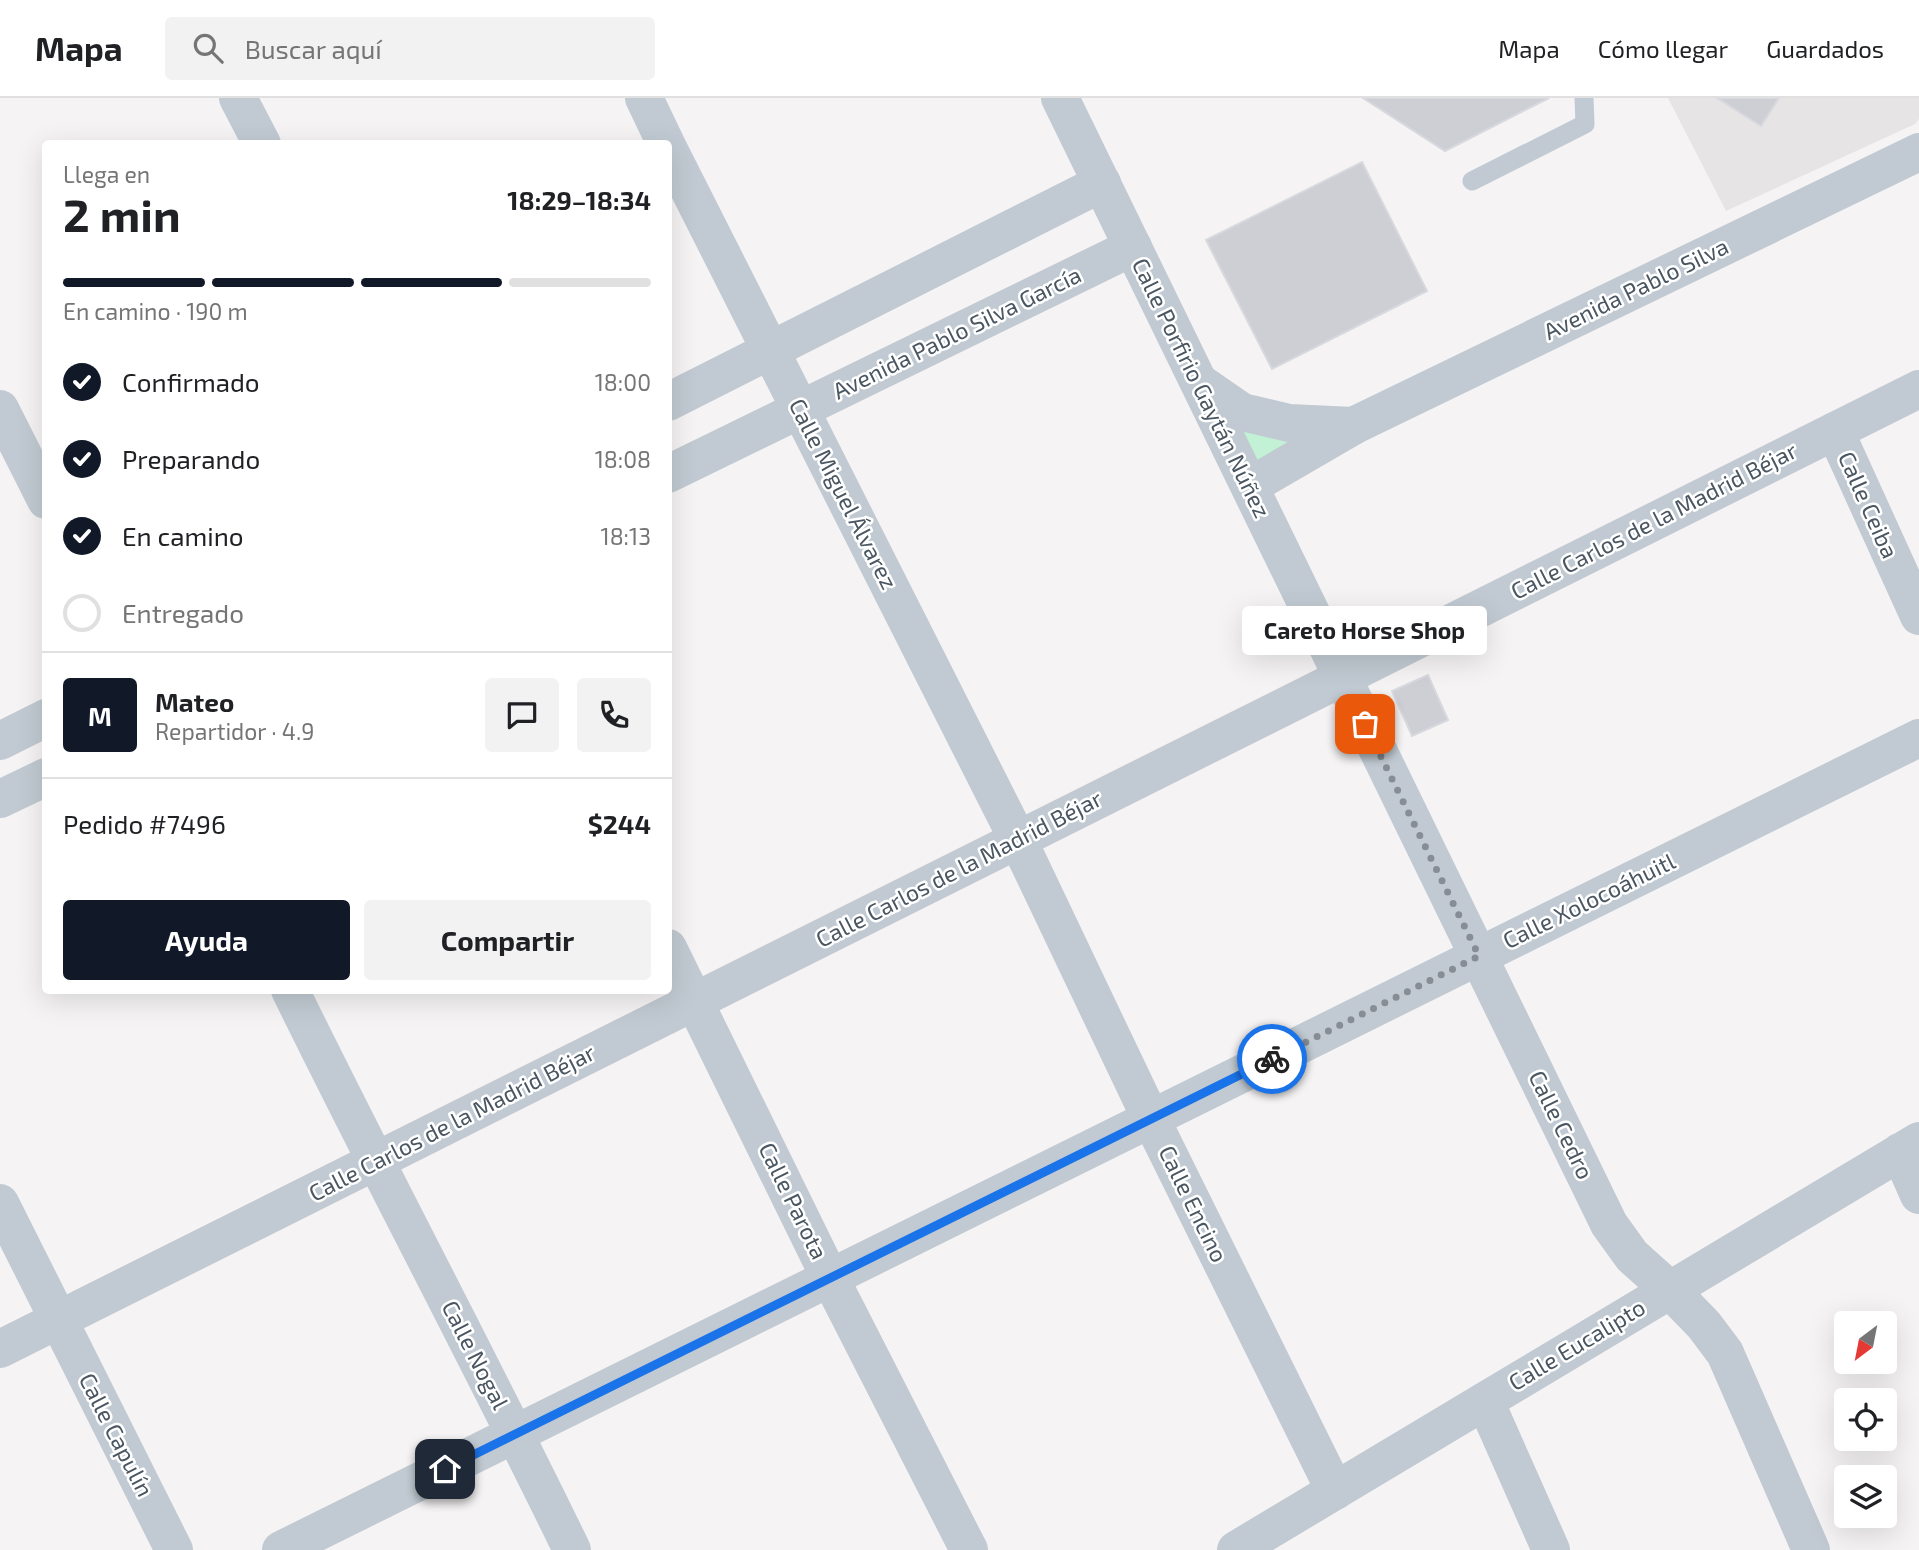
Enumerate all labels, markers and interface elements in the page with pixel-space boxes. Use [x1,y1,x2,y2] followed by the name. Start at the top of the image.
[165,17,655,80] search box
[35,28,123,68] text: Mapa
[189,29,227,67] icon: search
[245,33,382,64] text: Buscar aquí
[1498,34,1560,63] text: Mapa
[1598,34,1728,63] text: Cómo llegar
[1766,34,1884,63] text: Guardados
[63,160,150,188] text: Llega en
[507,184,651,215] text: 18:29–18:34
[63,186,181,241] text: 2 min
[1539,231,1733,345] street label: Avenida Pablo Silva
[1127,253,1277,522] street label: Calle Porfirio Gaytán Núñez
[828,260,1085,404] street label: Avenida Pablo Silva García
[63,297,248,325] text: En camino · 190 m
[63,363,101,401] icon: check
[122,366,260,397] text: Confirmado
[595,368,651,396] text: 18:00
[784,394,904,594] street label: Calle Miguel Álvarez
[1506,436,1801,605] street label: Calle Carlos de la Madrid Béjar
[63,440,101,478] icon: check
[122,443,260,474] text: Preparando
[595,445,651,473] text: 18:08
[1833,447,1905,562] street label: Calle Ceiba
[63,517,101,555] icon: check
[122,520,244,551] text: En camino
[601,522,651,550] text: 18:13
[122,597,244,628] text: Entregado
[1242,605,1488,654] callout: Careto Horse Shop
[1264,616,1465,644] text: Careto Horse Shop
[485,678,559,752] button: chat
[577,678,651,752] button: phone
[155,686,234,717] text: Mateo
[1335,694,1395,754] pin
[88,700,112,731] text: M
[1346,705,1384,743] icon: bag
[155,717,314,745] text: Repartidor · 4.9
[811,784,1106,953] street label: Calle Carlos de la Madrid Béjar
[63,808,226,839] text: Pedido #7496
[588,808,651,839] text: $244
[1498,846,1679,954] street label: Calle Xolocoáhuitl
[63,900,350,980] button: Ayuda
[364,900,651,980] button: Compartir
[1237,1024,1307,1094] courier
[304,1038,599,1207] street label: Calle Carlos de la Madrid Béjar
[1253,1040,1291,1078] icon: bike
[1524,1066,1600,1184] street label: Calle Cedro
[754,1138,834,1263] street label: Calle Parota
[1154,1141,1234,1267] street label: Calle Encino
[1503,1292,1650,1396] street label: Calle Eucalipto
[437,1295,515,1414] street label: Calle Nogal
[1834,1311,1897,1374] north arrow
[1834,1311,1897,1528] map controls
[74,1368,160,1501] street label: Calle Capulín
[1834,1388,1897,1451] button: locate
[415,1439,475,1499] pin
[426,1450,464,1488] icon: home
[1834,1465,1897,1528] button: layers

